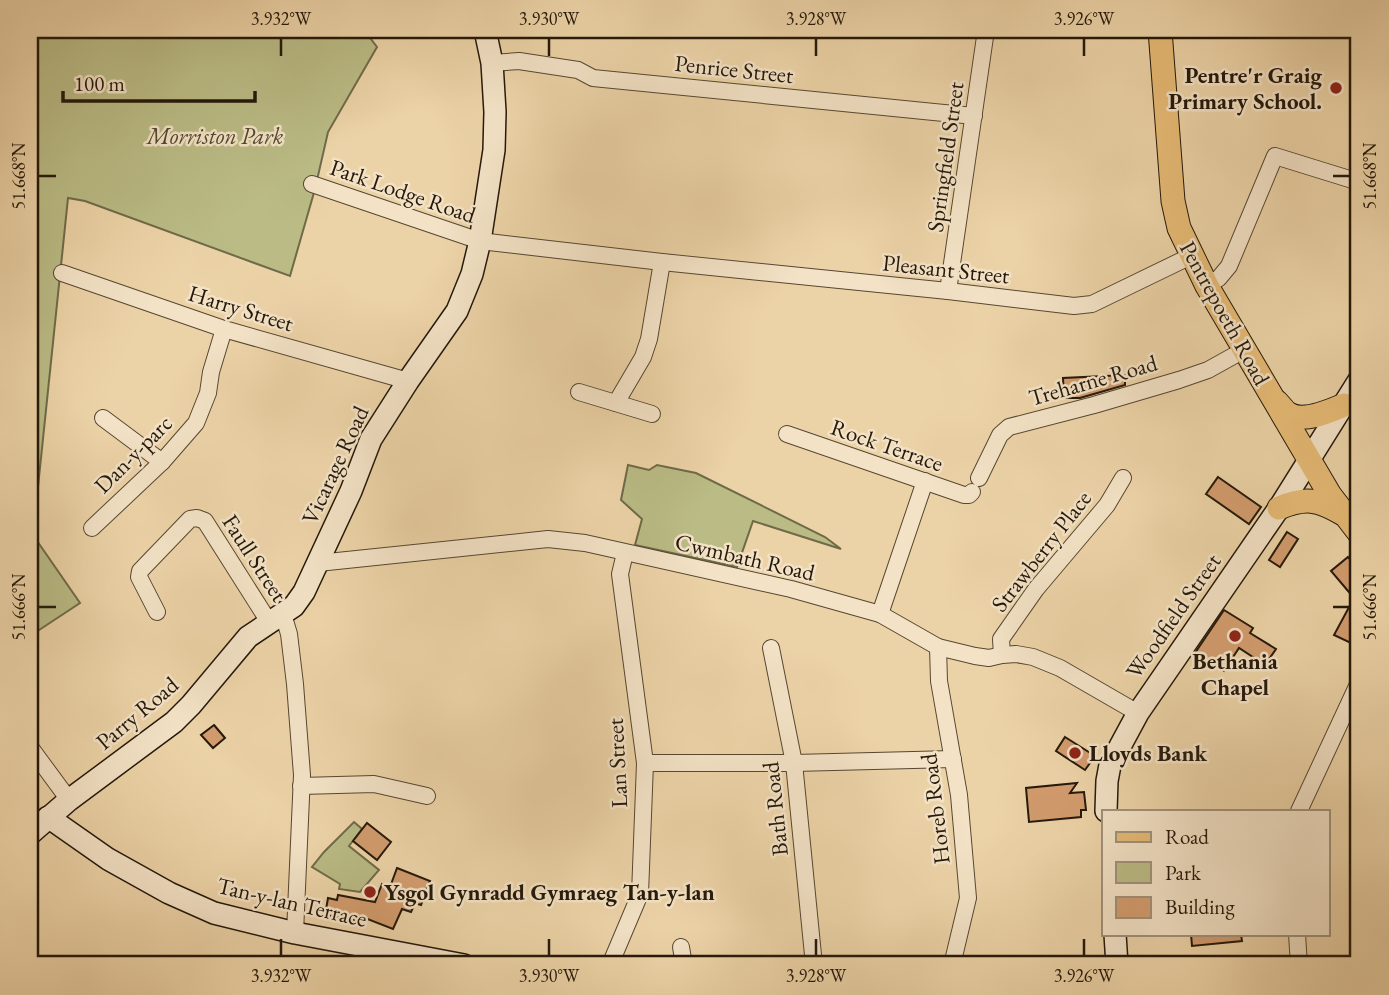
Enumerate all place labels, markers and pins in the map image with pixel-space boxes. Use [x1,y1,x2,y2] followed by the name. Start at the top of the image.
[1168,60,1322,116] place label: Pentre'r Graig Primary School.
[1328,80,1344,96] marker: Pentre'r Graig Primary School.
[1227,628,1243,644] marker: Bethania Chapel
[1192,646,1279,702] place label: Bethania Chapel
[1089,738,1207,768] place label: Lloyds Bank
[1067,745,1083,761] marker: Lloyds Bank
[384,877,715,907] place label: Ysgol Gynradd Gymraeg Tan-y-lan
[362,884,378,900] marker: Ysgol Gynradd Gymraeg Tan-y-lan

